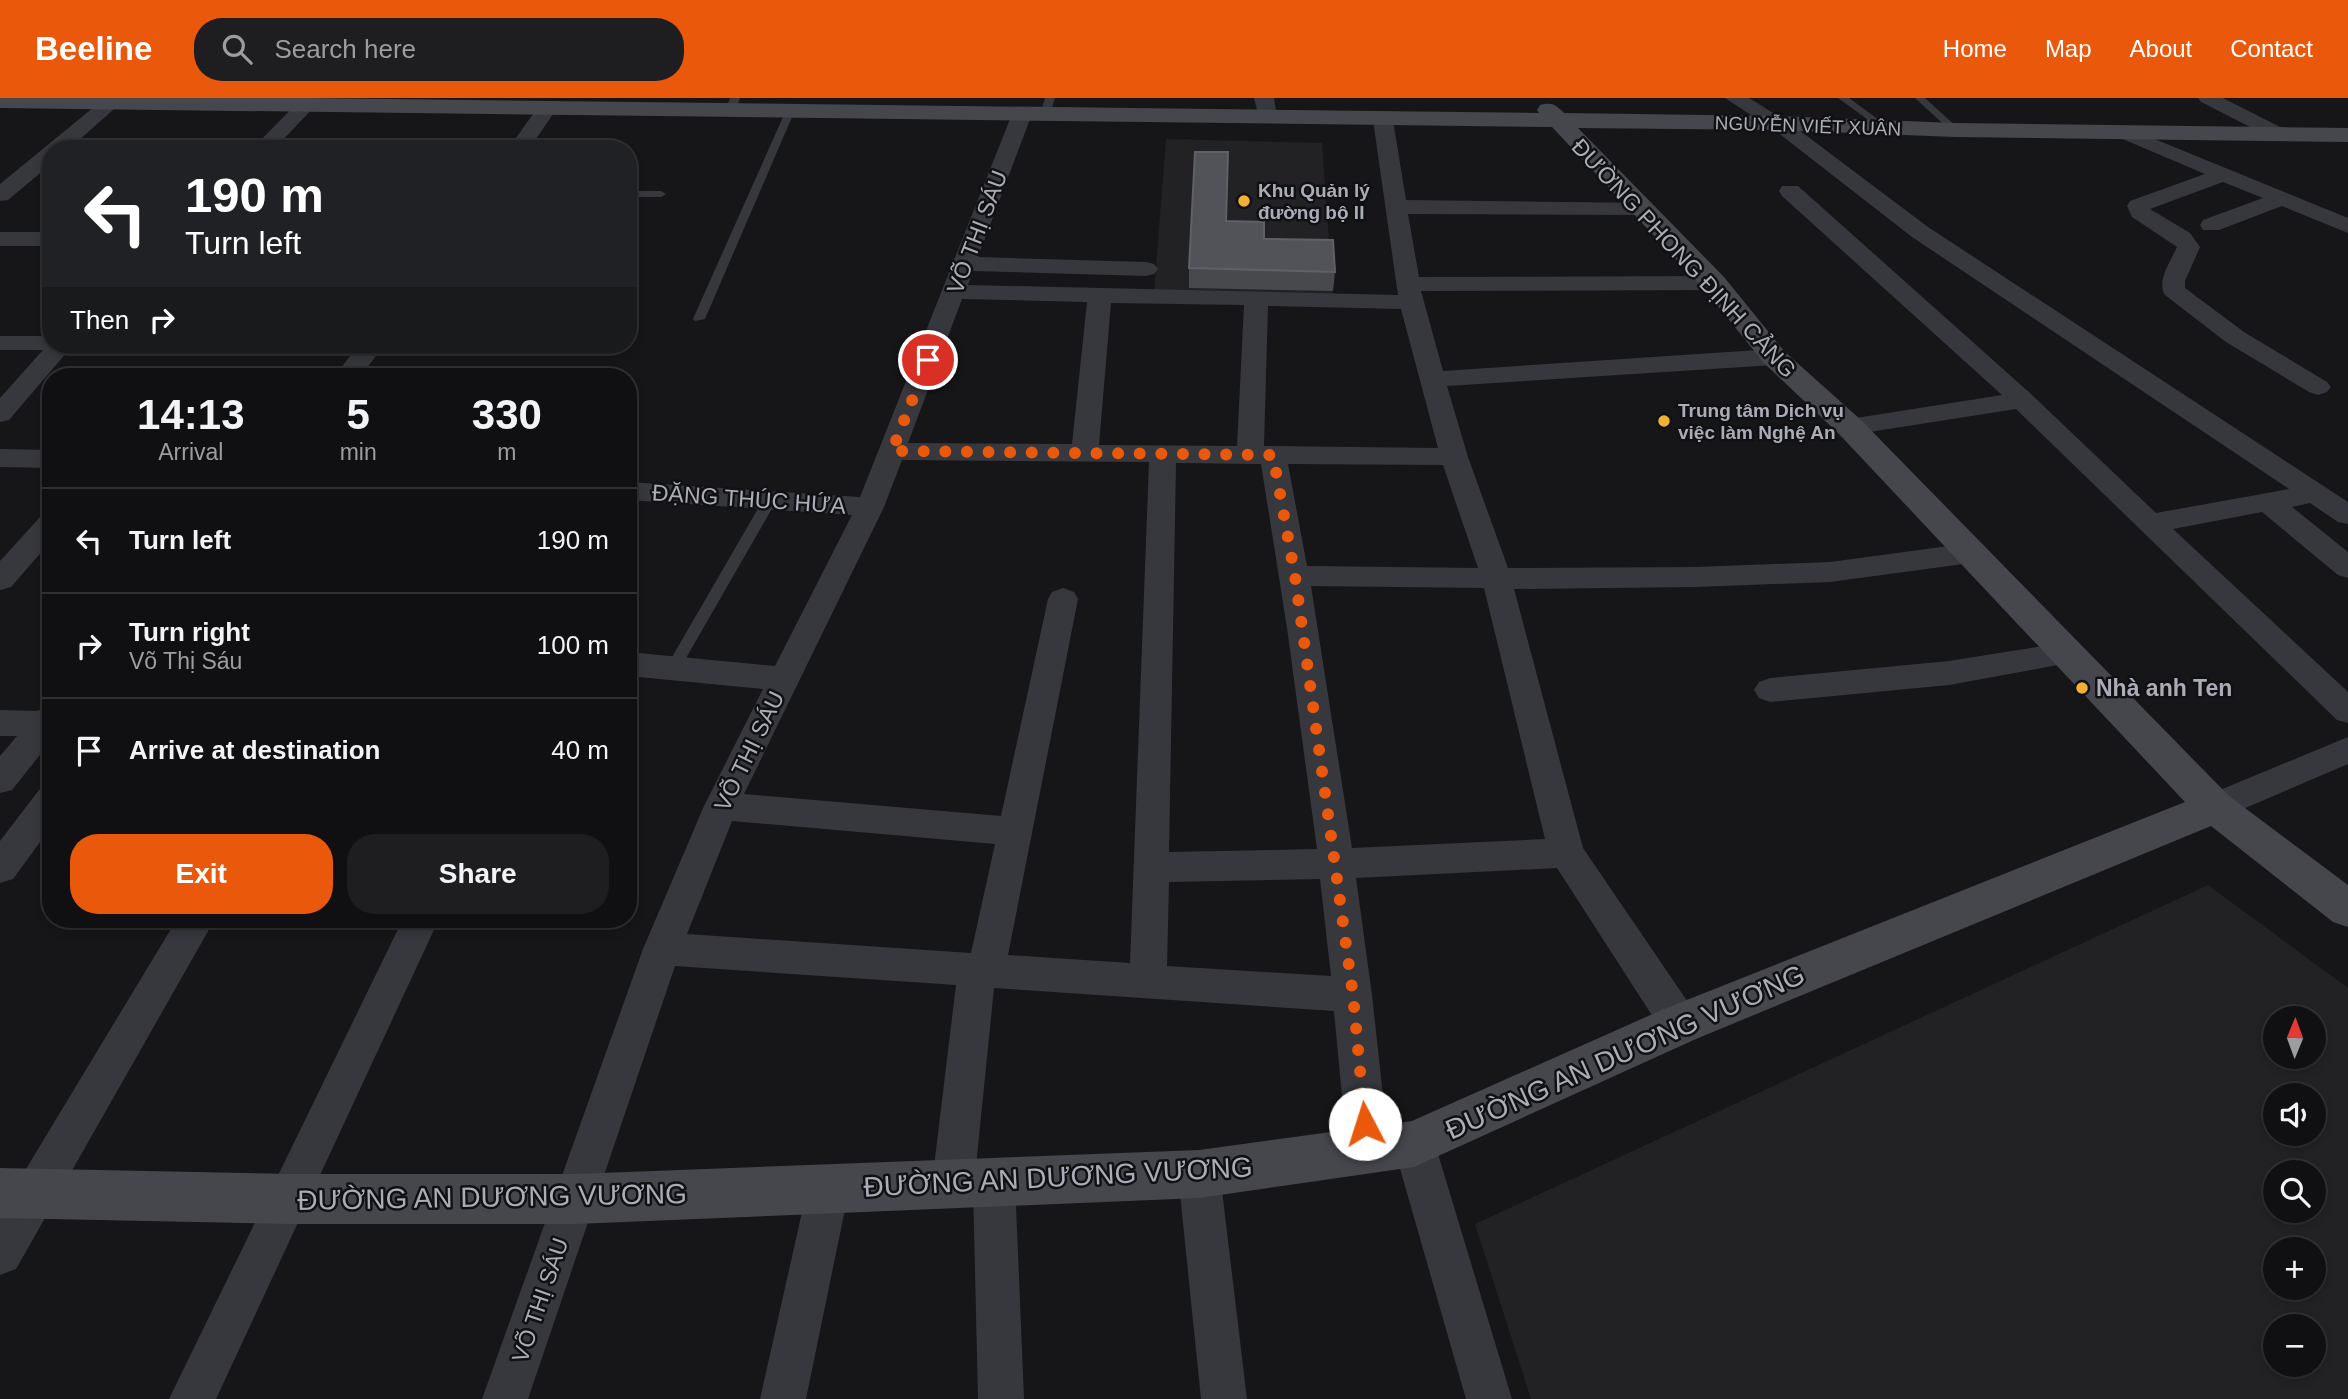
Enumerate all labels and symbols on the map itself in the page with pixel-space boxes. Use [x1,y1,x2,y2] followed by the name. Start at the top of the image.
[1714,112,1902,140] street label: NGUYỄN VIẾT XUÂN
[1567,132,1803,383] street label: ĐƯỜNG PHONG ĐỊNH CẢNG
[941,166,1012,297] street label: VÕ THỊ SÁU
[1258,180,1370,223] place label: Khu Quản lý đường bộ II
[1236,193,1252,209] marker: Khu Quản lý đường bộ II
[898,330,958,390] pin
[1678,400,1844,443] place label: Trung tâm Dịch vụ việc làm Nghệ An
[1656,413,1672,429] marker: Trung tâm Dịch vụ việc làm Nghệ An
[651,479,847,519] street label: ĐẶNG THÚC HỨA
[2096,675,2232,701] place label: Nhà anh Ten
[2074,680,2090,696] marker: Nhà anh Ten
[708,686,789,815] street label: VÕ THỊ SÁU
[1441,959,1809,1145] street label: ĐƯỜNG AN DƯƠNG VƯƠNG
[2263,1006,2326,1069] north arrow
[1328,1087,1402,1161] position arrow
[863,1151,1253,1203] street label: ĐƯỜNG AN DƯƠNG VƯƠNG
[297,1178,687,1216] street label: ĐƯỜNG AN DƯƠNG VƯƠNG
[506,1234,573,1366] street label: VÕ THỊ SÁU

